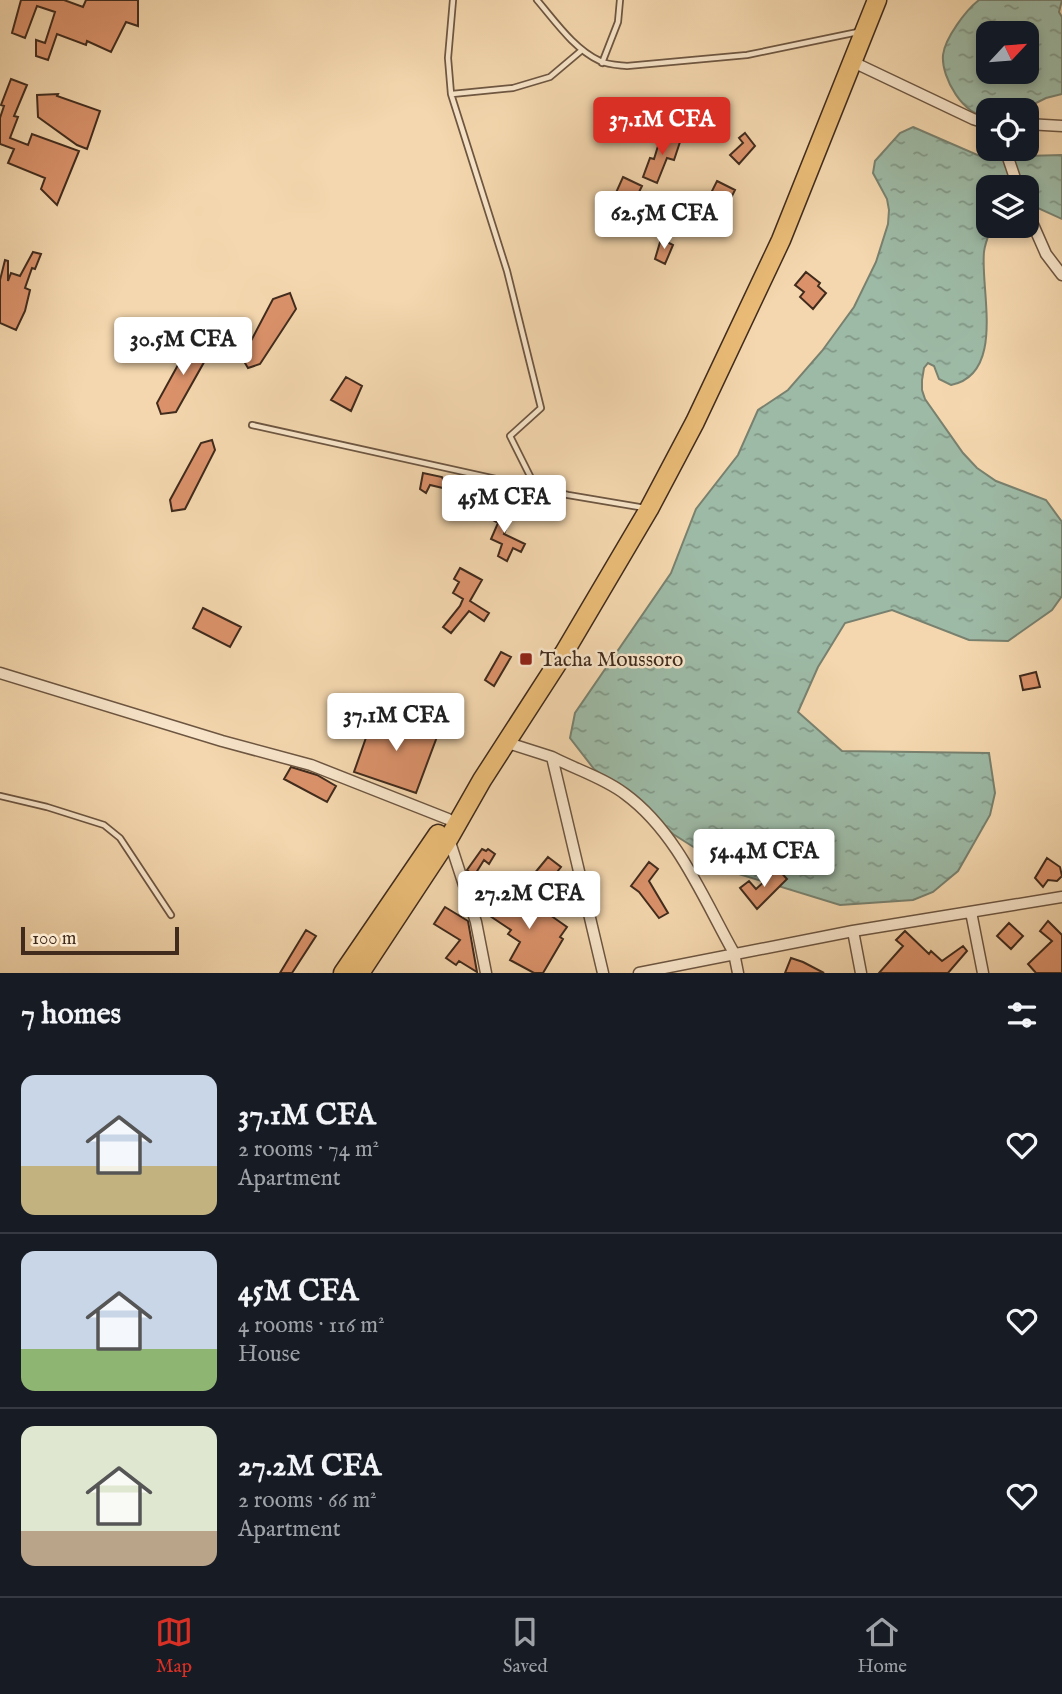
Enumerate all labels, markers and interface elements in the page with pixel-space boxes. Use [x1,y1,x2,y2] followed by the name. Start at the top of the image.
[976,21,1040,84] north arrow
[976,21,1039,238] map controls
[582,97,742,157] pin: 37.1M CFA
[976,98,1039,161] button: locate
[609,105,715,134] text: 37.1M CFA
[976,175,1039,238] button: layers
[584,191,744,251] pin: 62.5M CFA
[611,199,717,228] text: 62.5M CFA
[103,318,263,377] pin: 30.5M CFA
[130,325,236,354] text: 30.5M CFA
[439,476,569,535] pin: 45M CFA
[458,483,550,512] text: 45M CFA
[540,647,683,674] place label: Tacha Moussoro
[518,651,534,667] marker: Tacha Moussoro
[316,694,476,753] pin: 37.1M CFA
[343,701,449,730] text: 37.1M CFA
[684,830,844,889] pin: 54.4M CFA
[709,837,819,866] text: 54.4M CFA
[449,872,609,931] pin: 27.2M CFA
[474,879,584,908] text: 27.2M CFA
[21,924,178,956] scale bar
[32,927,76,951] text: 100 m
[21,996,121,1034] text: 7 homes
[1003,996,1041,1034] icon: filters
[238,1097,376,1135] text: 37.1M CFA
[77,1103,161,1187] icon: home
[1003,1126,1041,1164] icon: heart
[238,1135,379,1164] text: 2 rooms · 74 m²
[238,1164,341,1193] text: Apartment
[238,1273,358,1311] text: 45M CFA
[77,1279,161,1363] icon: home
[1003,1302,1041,1340] icon: heart
[238,1311,385,1340] text: 4 rooms · 116 m²
[238,1340,300,1369] text: House
[238,1448,381,1486] text: 27.2M CFA
[77,1454,161,1538] icon: home
[1003,1477,1041,1515] icon: heart
[238,1486,377,1515] text: 2 rooms · 66 m²
[238,1515,341,1544] text: Apartment
[155,1613,193,1679] tab: Map
[503,1613,548,1679] tab: Saved
[857,1613,907,1679] tab: Home

